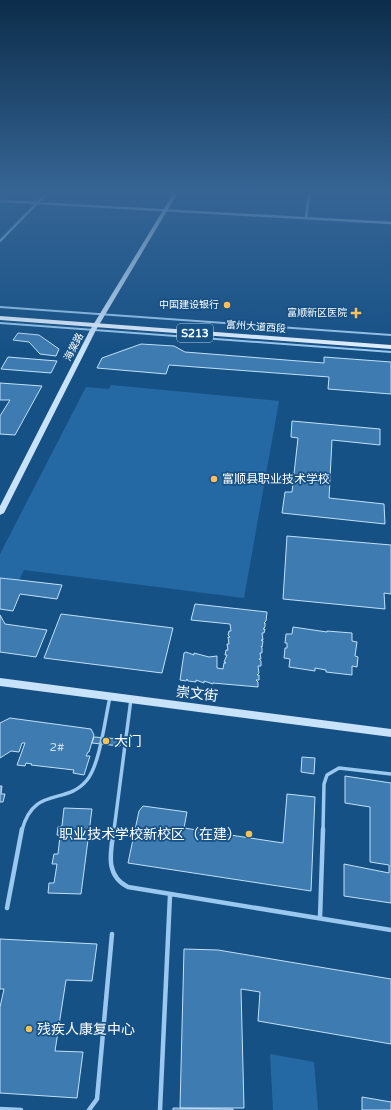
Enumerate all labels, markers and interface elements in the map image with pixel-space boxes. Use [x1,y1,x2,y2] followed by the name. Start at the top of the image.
[159,299,219,311] place label: 中国建设银行
[222,300,232,310] marker: 中国建设银行
[287,307,347,319] place label: 富顺新区医院
[350,307,362,319] marker: 富顺新区医院
[226,319,286,335] street label: 富州大道西段
[177,324,213,342] road number: S213
[62,331,86,363] street label: 海棠路
[222,472,330,486] place label: 富顺县职业技术学校
[209,474,219,484] marker: 富顺县职业技术学校
[175,683,219,705] street label: 崇文街
[114,733,142,750] place label: 大门
[101,736,111,746] marker: 大门
[50,740,64,754] house number: 2#
[59,826,241,843] place label: 职业技术学校新校区（在建）
[244,829,254,839] marker: 职业技术学校新校区（在建）
[37,1021,135,1038] place label: 残疾人康复中心
[24,1024,34,1034] marker: 残疾人康复中心

